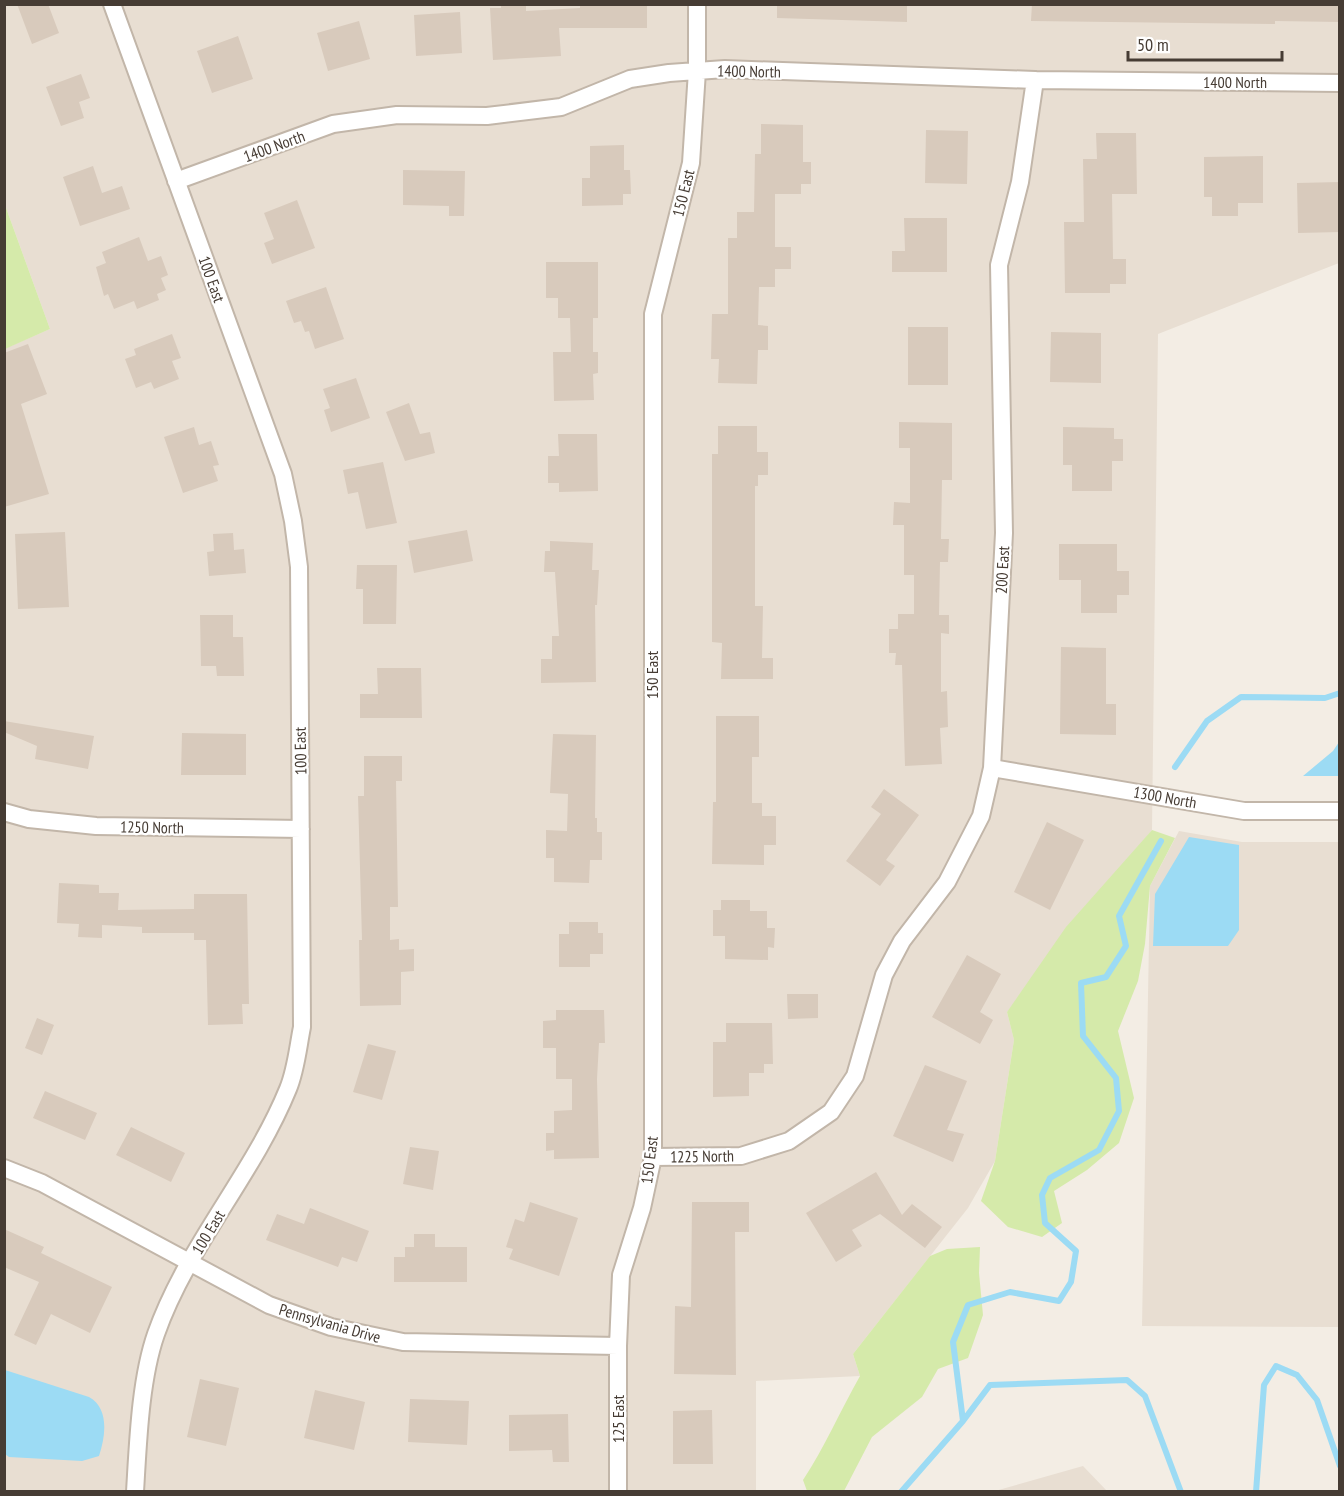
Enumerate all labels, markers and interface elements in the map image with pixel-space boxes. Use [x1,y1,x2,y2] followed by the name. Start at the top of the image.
[1128,24,1282,62] scale bar
[1137,33,1169,56] text: 50 m
[717,60,781,82] street label: 1400 North
[1203,72,1267,92] street label: 1400 North
[241,126,307,166] street label: 1400 North
[667,167,699,219] street label: 150 East
[194,253,230,306] street label: 100 East
[991,545,1013,595] street label: 200 East
[642,650,662,699] street label: 150 East
[290,726,310,775] street label: 100 East
[1132,782,1198,812] street label: 1300 North
[120,816,184,838] street label: 1250 North
[636,1134,662,1185] street label: 150 East
[670,1145,734,1167] street label: 1225 North
[187,1206,229,1258] street label: 100 East
[277,1299,383,1347] street label: Pennsylvania Drive
[608,1394,628,1443] street label: 125 East

